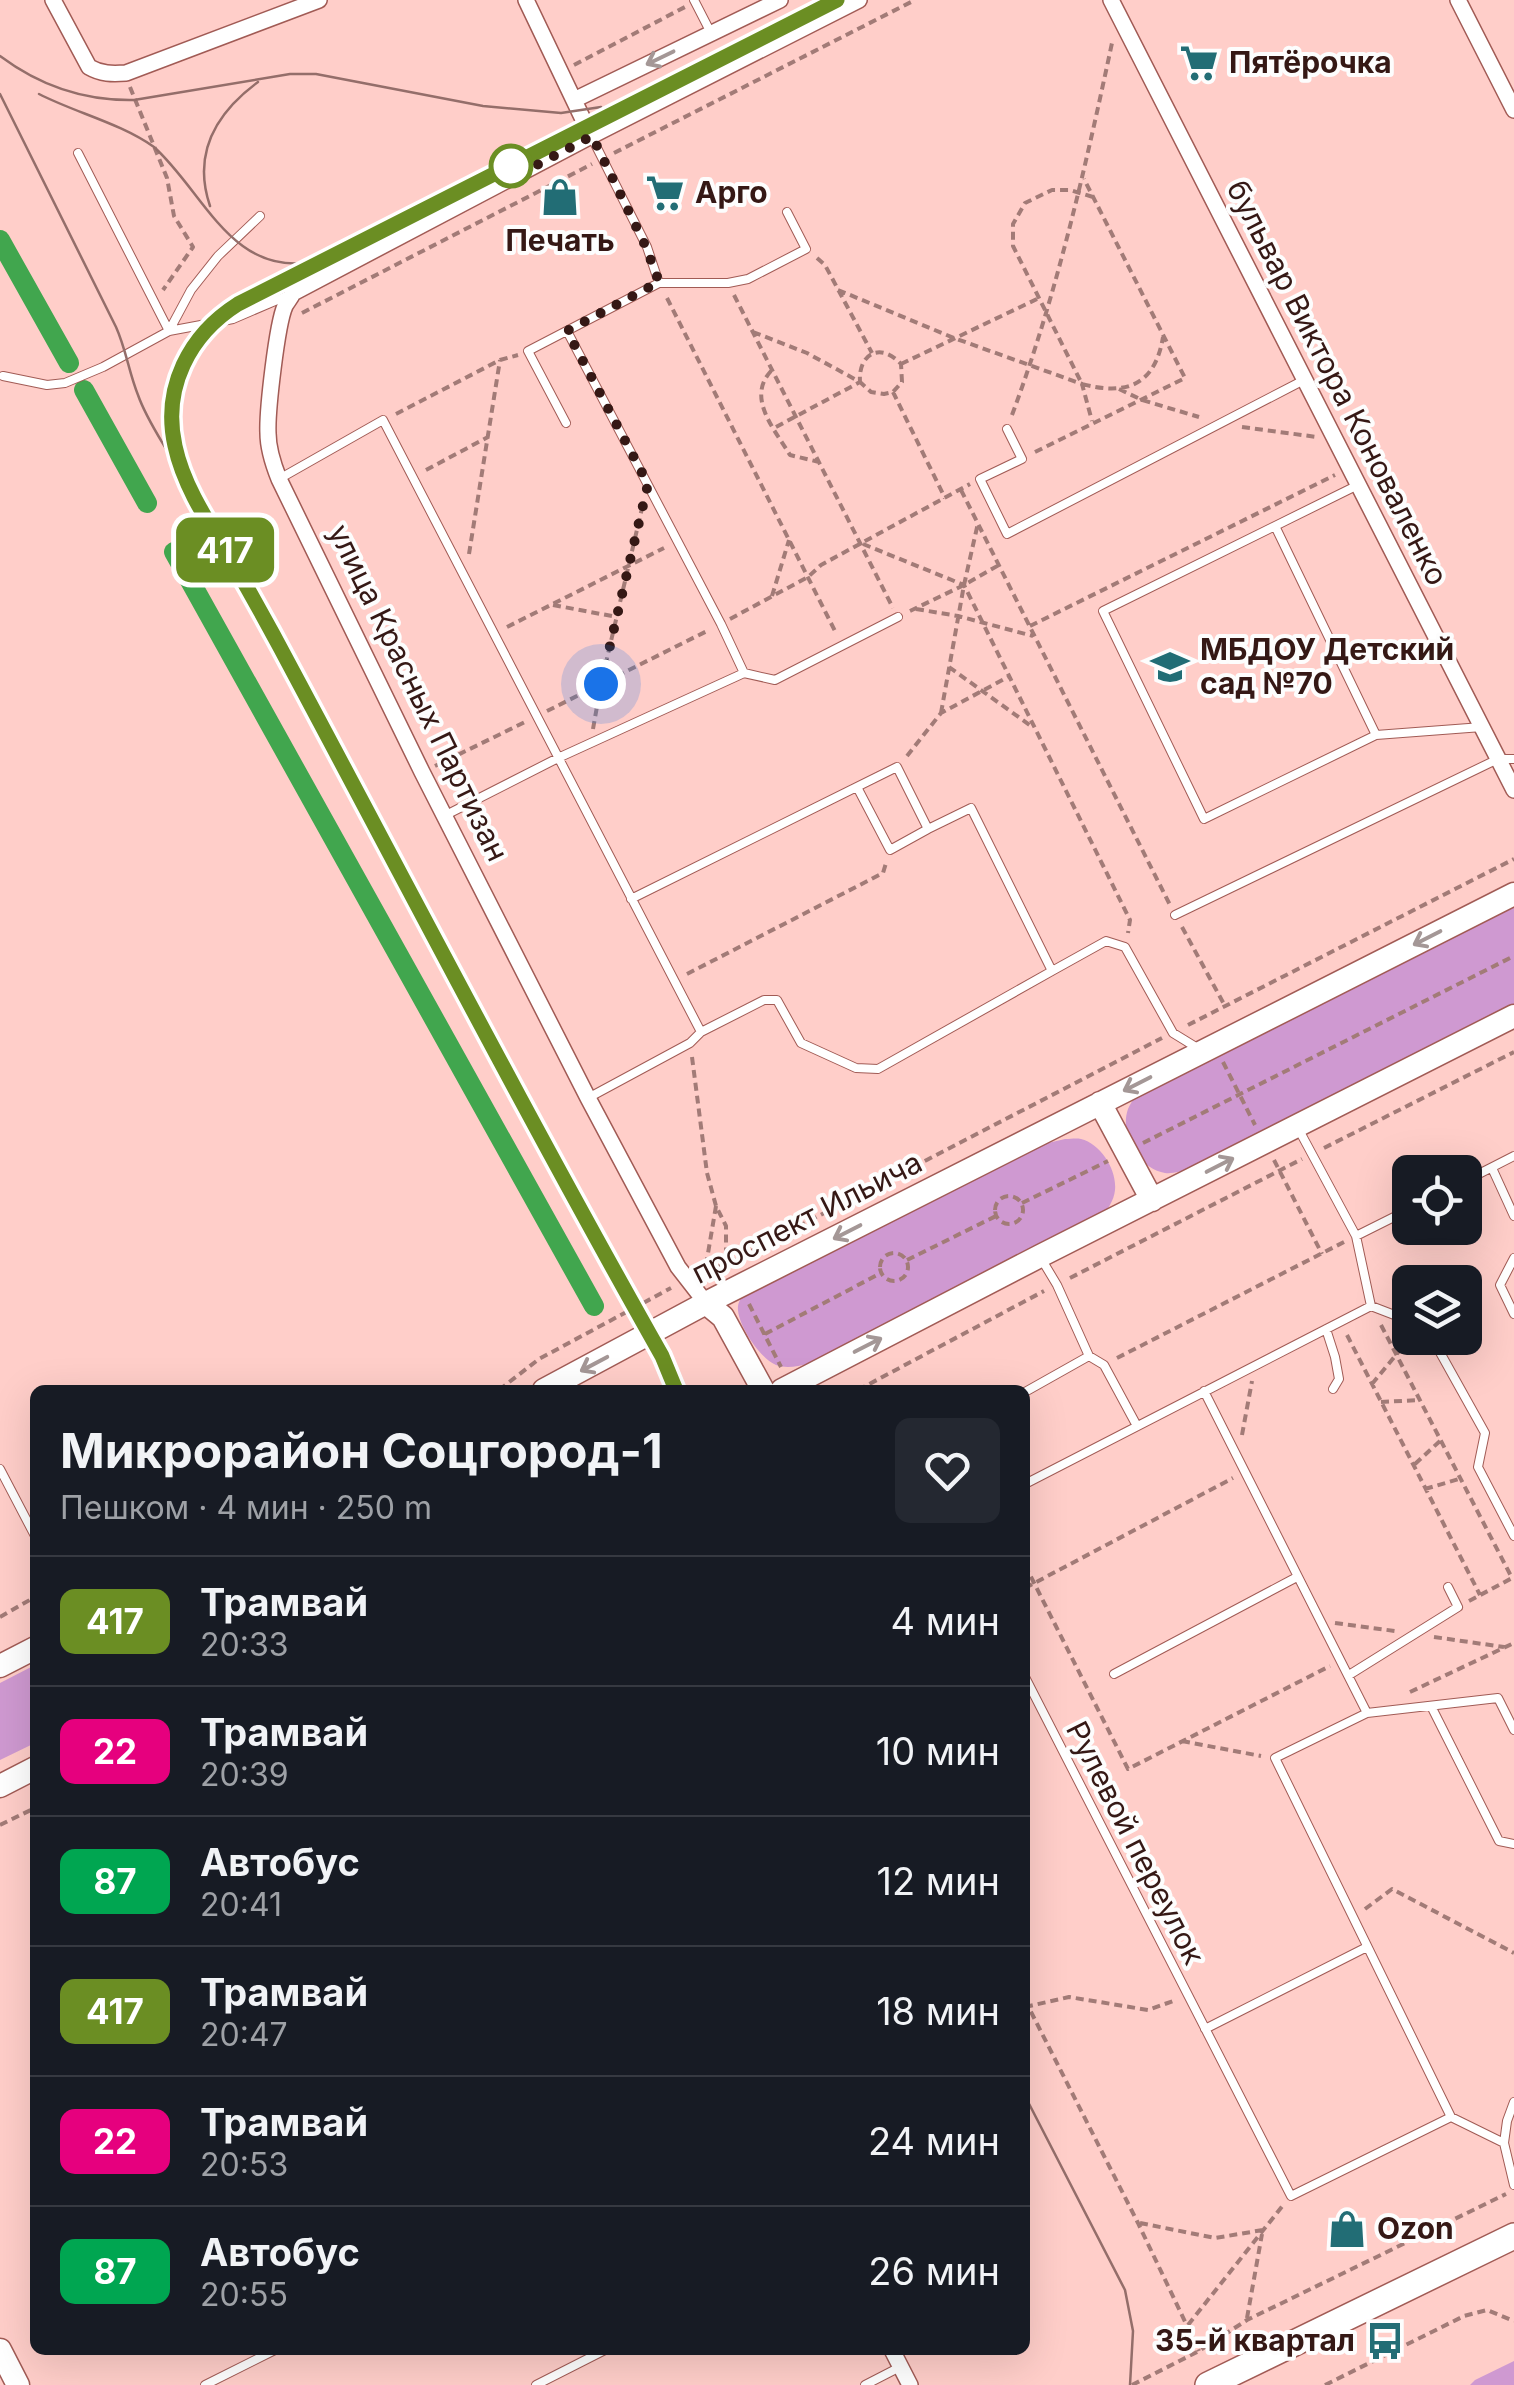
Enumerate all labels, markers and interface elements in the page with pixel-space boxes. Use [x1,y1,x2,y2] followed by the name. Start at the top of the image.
[1178,42,1220,84] supermarket icon: Пятёрочка
[1229,44,1392,80] place label: Пятёрочка
[646,49,676,68] one-way arrow
[490,145,532,187] unlabelled marker
[644,172,686,214] supermarket icon: Арго
[695,174,768,210] place label: Арго
[1220,174,1456,591] street label: бульвар Виктора Коноваленко
[539,176,581,218] shop icon: Печать
[505,222,615,258] place label: Печать
[168,518,282,582] line badge: 417
[322,518,516,867] street label: улица Красных Партизан
[196,529,254,571] text: 417
[1200,631,1454,701] place label: МБДОУ Детский сад №70
[1149,646,1191,688] school or university icon: МБДОУ Детский сад №70
[576,659,626,709] your location
[1413,929,1442,948] one-way arrow
[1123,1076,1153,1095] one-way arrow
[685,1144,928,1291] street label: проспект Ильича
[1204,1155,1234,1174] one-way arrow
[1392,1155,1482,1355] map controls
[1392,1155,1482,1245] button: locate
[833,1223,863,1242] one-way arrow
[1392,1265,1482,1355] button: layers
[853,1335,883,1354] one-way arrow
[580,1354,610,1374] one-way arrow
[895,1418,1000,1523] button: heart
[60,1421,663,1480] text: Микрорайон Соцгород-1
[60,1488,432,1527] text: Пешком · 4 мин · 250 m
[200,1579,368,1625] text: Трамвай
[891,1598,1000,1644] text: 4 мин
[86,1600,144,1642] text: 417
[200,1625,288,1664] text: 20:33
[200,1709,368,1755] text: Трамвай
[1059,1715,1213,1970] street label: Рулевой переулок
[876,1728,1000,1774] text: 10 мин
[93,1730,137,1772] text: 22
[200,1755,289,1794] text: 20:39
[200,1839,360,1885] text: Автобус
[876,1858,1000,1904] text: 12 мин
[93,1860,137,1902] text: 87
[200,1885,282,1924] text: 20:41
[200,1969,368,2015] text: Трамвай
[876,1988,1000,2034] text: 18 мин
[86,1990,144,2032] text: 417
[200,2015,288,2054] text: 20:47
[200,2099,368,2145] text: Трамвай
[868,2118,1000,2164] text: 24 мин
[93,2120,137,2162] text: 22
[200,2145,288,2184] text: 20:53
[1326,2208,1368,2250] shop icon: Ozon
[1377,2210,1454,2246] place label: Ozon
[200,2229,360,2275] text: Автобус
[868,2248,1000,2294] text: 26 мин
[93,2250,137,2292] text: 87
[200,2275,288,2314] text: 20:55
[1364,2320,1406,2362] bus stop icon: 35-й квартал
[1155,2322,1355,2358] place label: 35-й квартал

